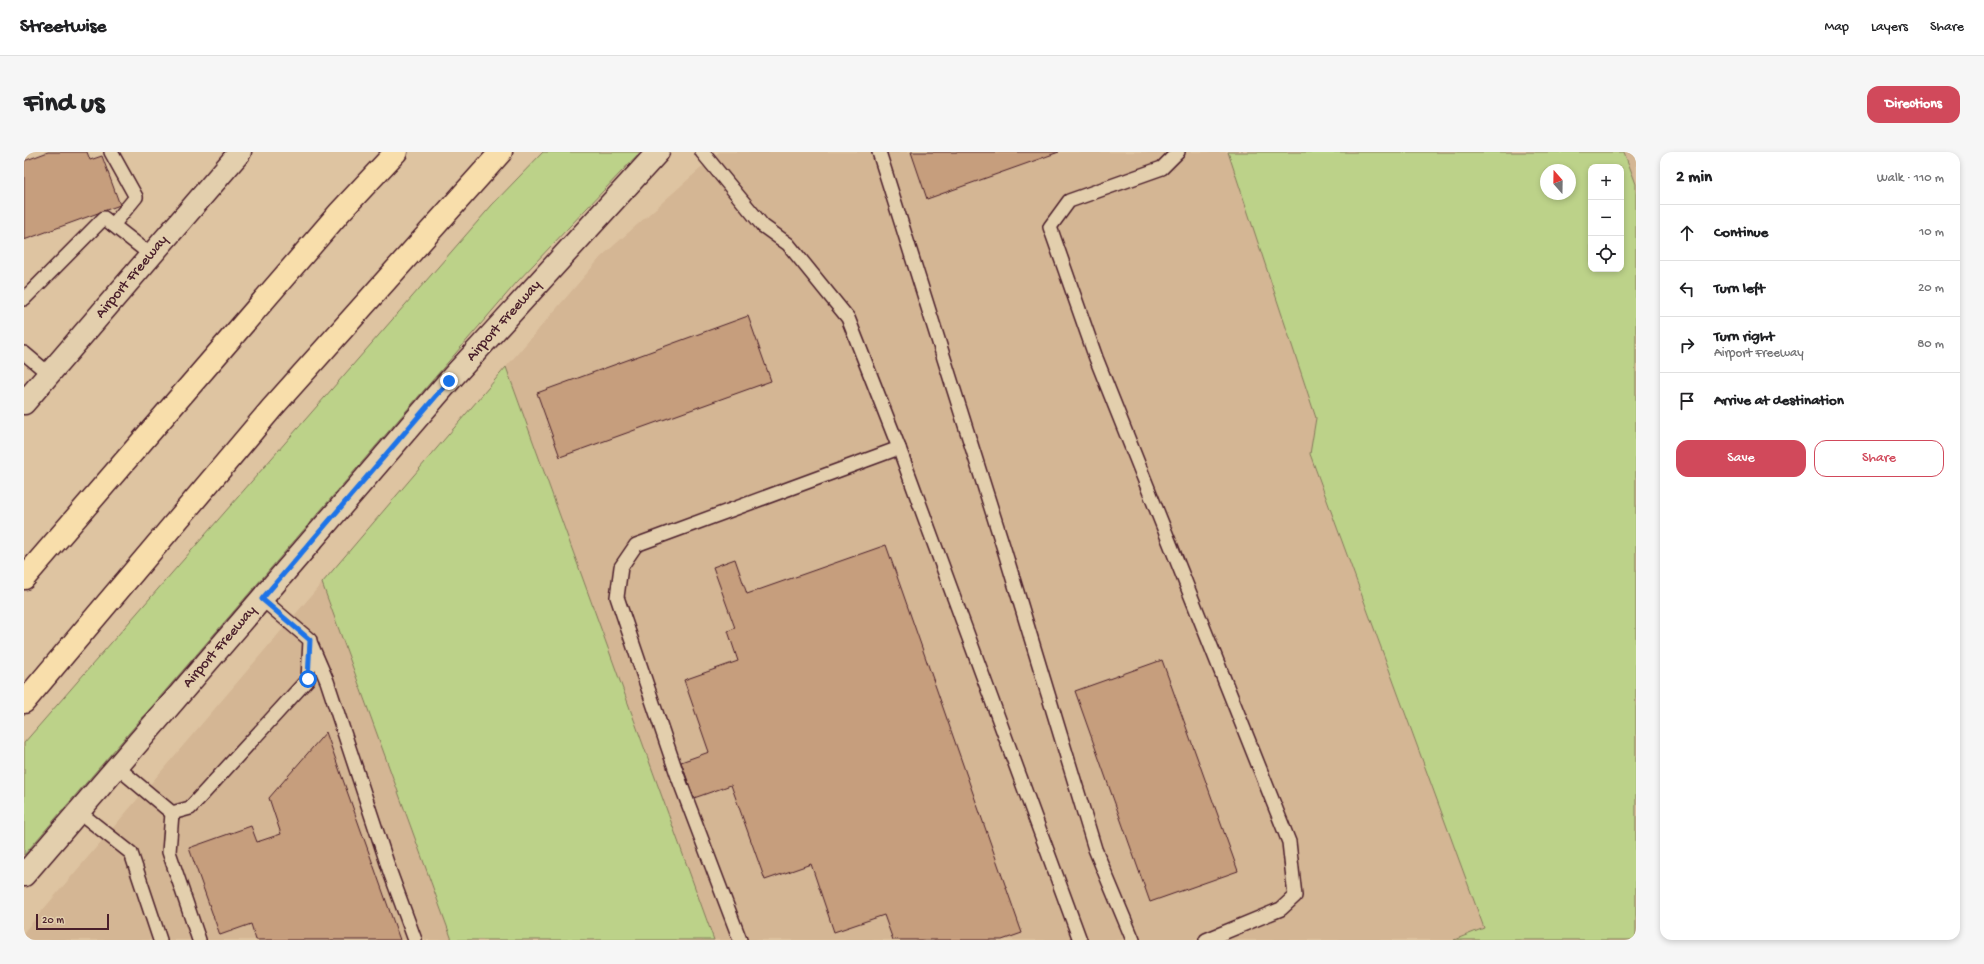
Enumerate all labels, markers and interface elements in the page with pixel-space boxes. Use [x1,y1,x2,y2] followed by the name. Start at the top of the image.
[20,16,106,39] text: Streetwise
[1825,19,1849,36] text: Map
[1871,19,1908,36] text: Layers
[1930,19,1964,36] text: Share
[1867,86,1960,123] button: Directions
[24,88,104,121] text: Find us
[1540,164,1576,200] north arrow
[1588,164,1624,272] map controls
[1588,164,1624,200] button: +
[1676,168,1712,188] text: 2 min
[1877,171,1944,186] text: Walk · 110 m
[1588,200,1624,236] button: −
[1676,222,1698,244] icon: ahead
[1714,224,1768,242] text: Continue
[1919,225,1944,240] text: 10 m
[92,231,173,322] street label: Airport Freeway
[1588,236,1624,272] button: locate
[463,276,546,365] street label: Airport Freeway
[1676,278,1698,300] icon: left
[1714,280,1765,298] text: Turn left
[1918,281,1944,296] text: 20 m
[1714,328,1774,346] text: Turn right
[1676,334,1698,356] icon: right
[1917,337,1944,352] text: 80 m
[1714,346,1804,361] text: Airport Freeway
[440,372,458,390] route end
[1676,390,1698,412] icon: arrive
[1714,392,1844,410] text: Arrive at destination
[1676,440,1806,477] button: Save
[1814,440,1944,477] button: Share
[179,602,261,692] street label: Airport Freeway
[299,670,317,688] route start
[36,912,109,931] scale bar
[42,915,64,927] text: 20 m

